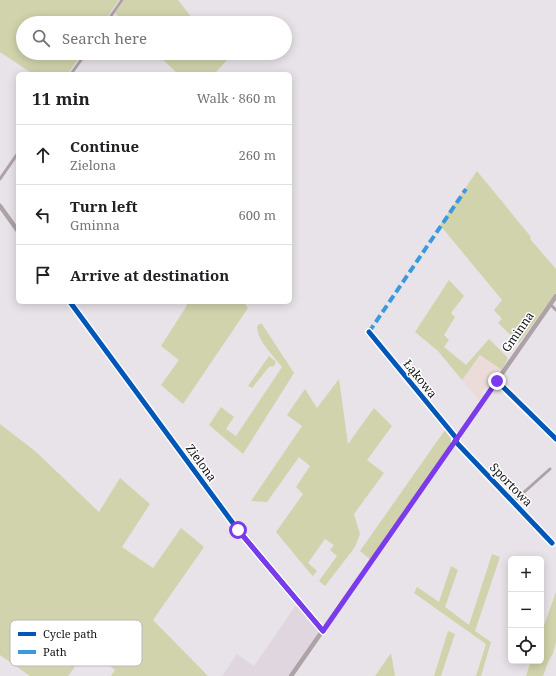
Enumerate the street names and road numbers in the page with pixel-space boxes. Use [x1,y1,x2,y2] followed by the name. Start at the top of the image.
[497,308,538,355] street label: Gminna
[400,356,441,402] street label: Łąkowa
[182,441,221,485] street label: Zielona
[486,459,537,510] street label: Sportowa

